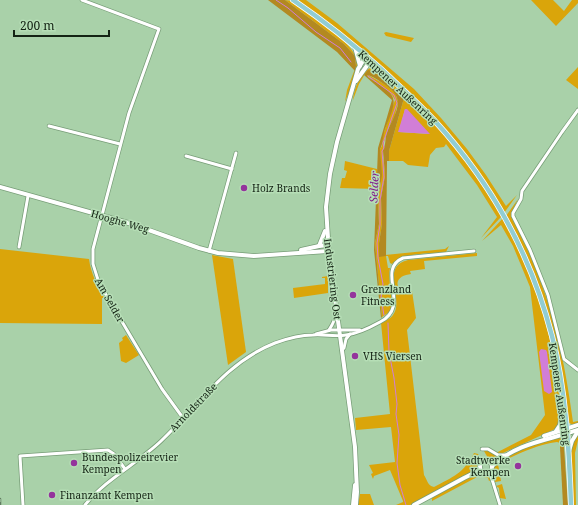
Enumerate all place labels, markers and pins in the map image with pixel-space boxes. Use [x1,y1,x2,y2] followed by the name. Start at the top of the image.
[252,181,311,195] place label: Holz Brands
[239,183,249,193] marker: Holz Brands
[361,282,411,308] place label: Grenzland Fitness
[348,290,358,300] marker: Grenzland Fitness
[363,349,423,363] place label: VHS Viersen
[350,351,360,361] marker: VHS Viersen
[82,450,179,476] place label: Bundespolizeirevier Kempen
[456,453,511,479] place label: Stadtwerke Kempen
[69,458,79,468] marker: Bundespolizeirevier Kempen
[513,461,523,471] marker: Stadtwerke Kempen
[60,488,154,502] place label: Finanzamt Kempen
[47,490,57,500] marker: Finanzamt Kempen

